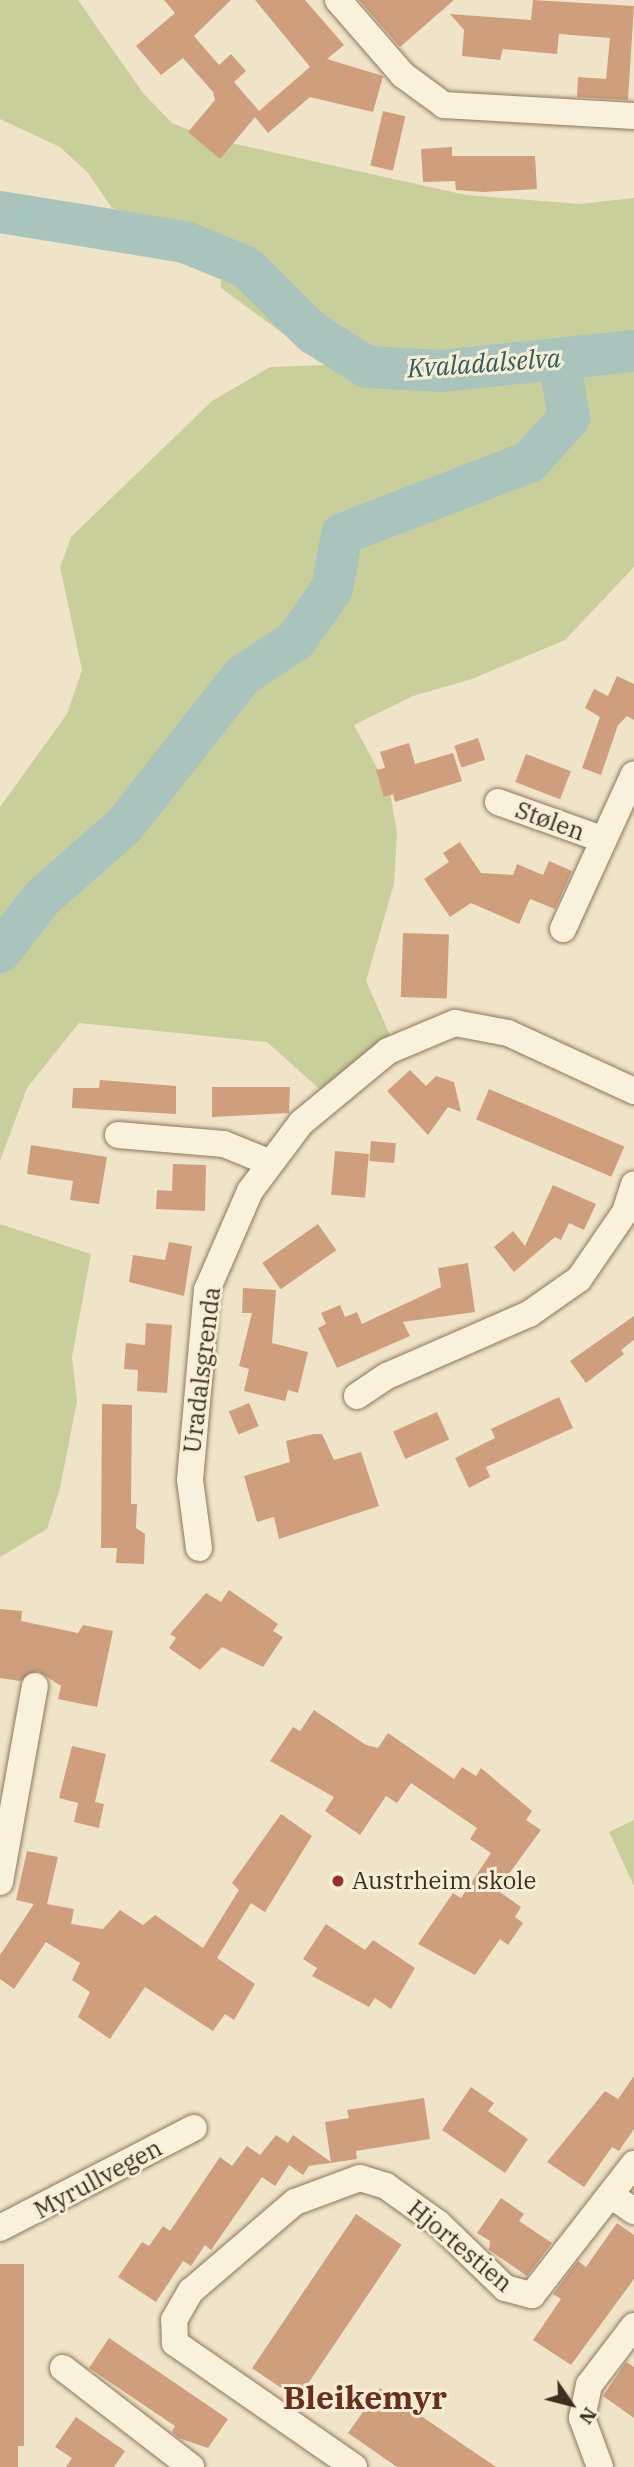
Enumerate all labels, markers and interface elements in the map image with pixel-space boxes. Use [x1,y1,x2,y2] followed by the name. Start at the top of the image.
[406,342,562,384] water label: Kvaladalselva
[511,795,589,847] street label: Stølen
[178,1285,226,1455] street label: Uradalsgrenda
[352,1867,536,1895] place label: Austrheim skole
[330,1873,346,1889] marker: Austrheim skole
[29,2133,167,2225] street label: Myrullvegen
[402,2194,518,2298] street label: Hjortestien
[536,2369,606,2439] north arrow
[283,2378,447,2416] district label: Bleikemyr
[574,2403,602,2429] text: N

